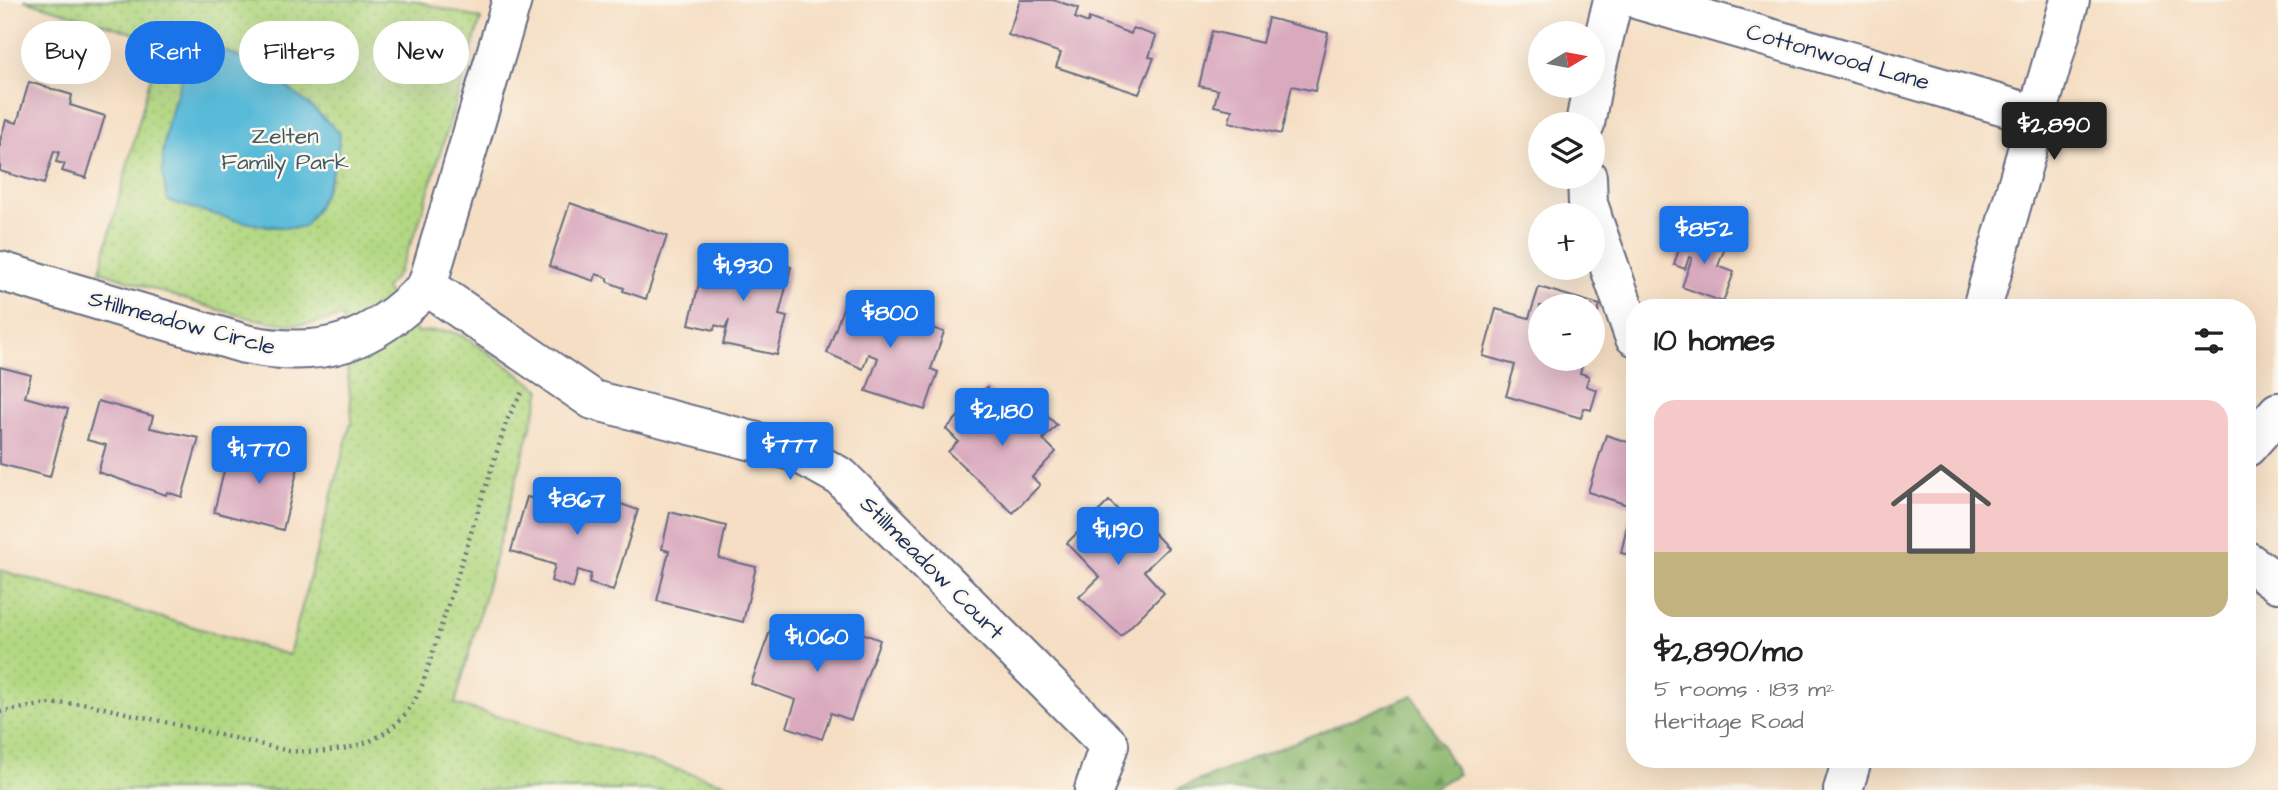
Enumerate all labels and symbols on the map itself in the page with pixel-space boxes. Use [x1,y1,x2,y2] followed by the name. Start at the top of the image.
[1743,16,1933,98] street label: Cottonwood Lane
[1528,21,1605,98] north arrow
[1997,102,2111,162] pin: $2,890
[221,120,349,179] park label: Zelten Family Park
[1663,206,1745,266] pin: $852
[686,244,800,303] pin: $1,930
[85,283,279,363] street label: Stillmeadow Circle
[849,290,931,350] pin: $800
[945,388,1059,448] pin: $2,180
[749,422,831,482] pin: $777
[202,426,316,486] pin: $1,770
[536,477,618,537] pin: $867
[853,489,1012,648] street label: Stillmeadow Court
[1061,508,1175,567] pin: $1,190
[760,614,874,674] pin: $1,060

